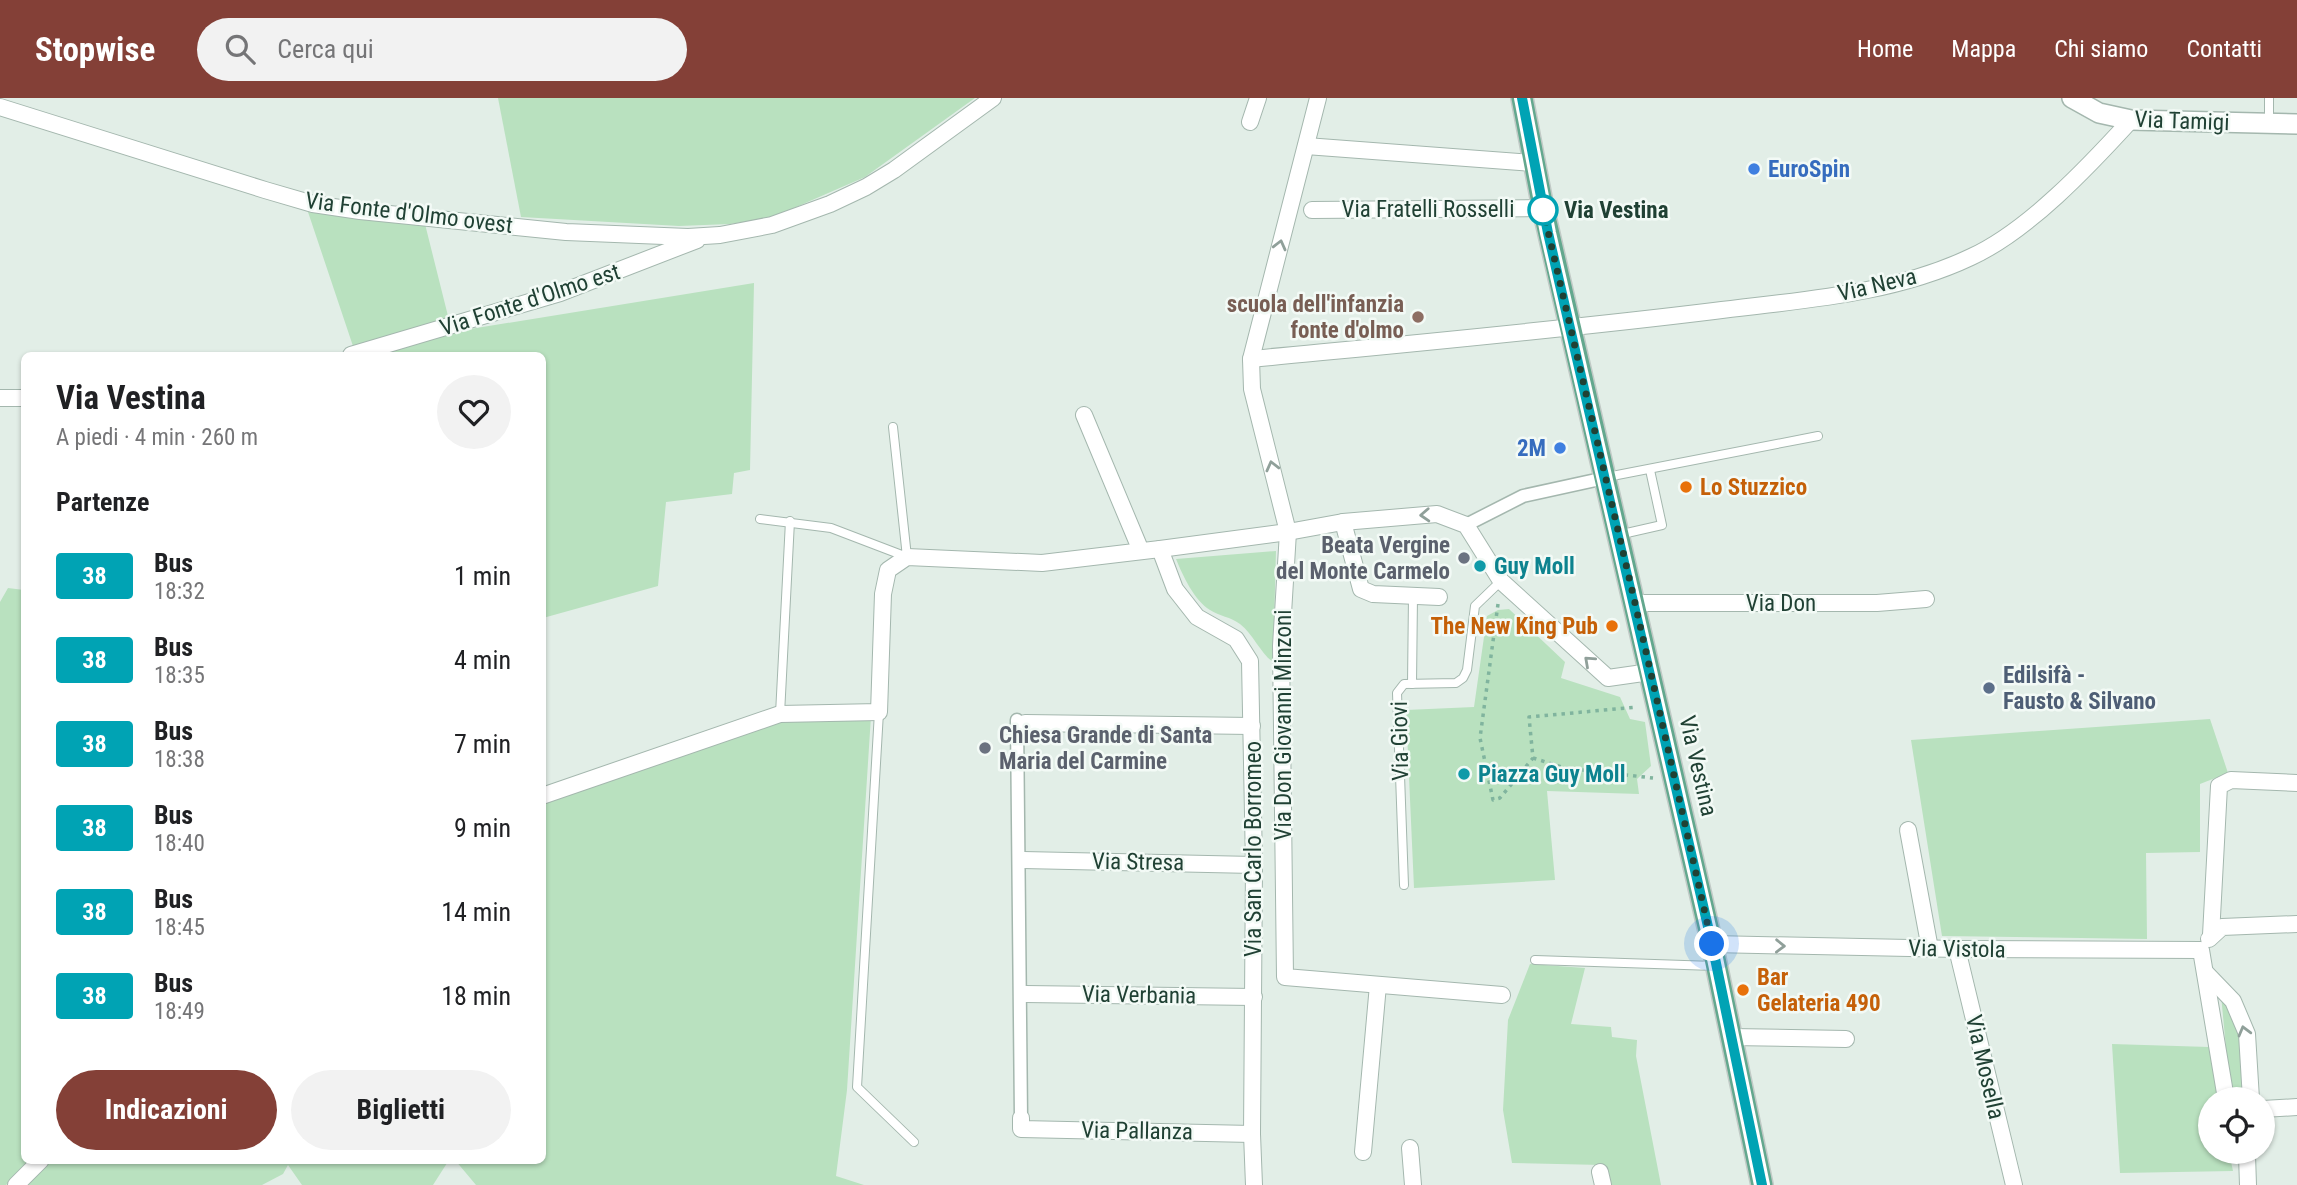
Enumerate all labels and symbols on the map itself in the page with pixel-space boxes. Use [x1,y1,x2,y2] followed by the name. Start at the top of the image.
[2134,106,2230,136] street label: Via Tamigi
[1768,156,1850,183] place label: EuroSpin
[1746,161,1762,177] marker: EuroSpin
[304,187,514,239] street label: Via Fonte d'Olmo ovest
[1528,195,1558,225] marker: Via Vestina
[1342,196,1514,223] street label: Via Fratelli Rosselli
[1564,197,1669,224] place label: Via Vestina
[1272,239,1286,251] one-way arrow
[437,258,623,342] street label: Via Fonte d'Olmo est
[1835,263,1919,307] street label: Via Neva
[1227,291,1404,344] place label: scuola dell'infanzia fonte d'olmo
[1410,309,1426,325] marker: scuola dell'infanzia fonte d'olmo
[1517,435,1546,462] place label: 2M
[1552,440,1568,456] marker: 2M
[1266,460,1280,472] one-way arrow
[1700,474,1807,501] place label: Lo Stuzzico
[1678,479,1694,495] marker: Lo Stuzzico
[1420,507,1431,522] one-way arrow
[1276,532,1450,585] place label: Beata Vergine del Monte Carmelo
[1456,550,1472,566] marker: Beata Vergine del Monte Carmelo
[1494,553,1575,580] place label: Guy Moll
[1472,558,1488,574] marker: Guy Moll
[1746,590,1816,617] street label: Via Don
[1270,610,1297,841] street label: Via Don Giovanni Minzoni
[1430,613,1598,640] place label: The New King Pub
[1604,618,1620,634] marker: The New King Pub
[1584,657,1597,669] one-way arrow
[2003,662,2156,715] place label: Edilsifà - Fausto & Silvano
[1981,680,1997,696] marker: Edilsifà - Fausto & Silvano
[1386,701,1414,781] street label: Via Giovi
[1673,713,1723,819] street label: Via Vestina
[999,722,1213,775] place label: Chiesa Grande di Santa Maria del Carmine
[977,740,993,756] marker: Chiesa Grande di Santa Maria del Carmine
[1240,741,1267,957] street label: Via San Carlo Borromeo
[1478,761,1625,788] place label: Piazza Guy Moll
[1456,766,1472,782] marker: Piazza Guy Moll
[1092,848,1184,876] street label: Via Stresa
[1694,926,1729,961] your location
[1908,935,2006,963] street label: Via Vistola
[1775,938,1786,953] one-way arrow
[1757,964,1881,1017] place label: Bar Gelateria 490
[1082,981,1196,1009] street label: Via Verbania
[1735,982,1751,998] marker: Bar Gelateria 490
[1960,1012,2010,1122] street label: Via Mosella
[2238,1026,2253,1038] one-way arrow
[1081,1117,1193,1145] street label: Via Pallanza

